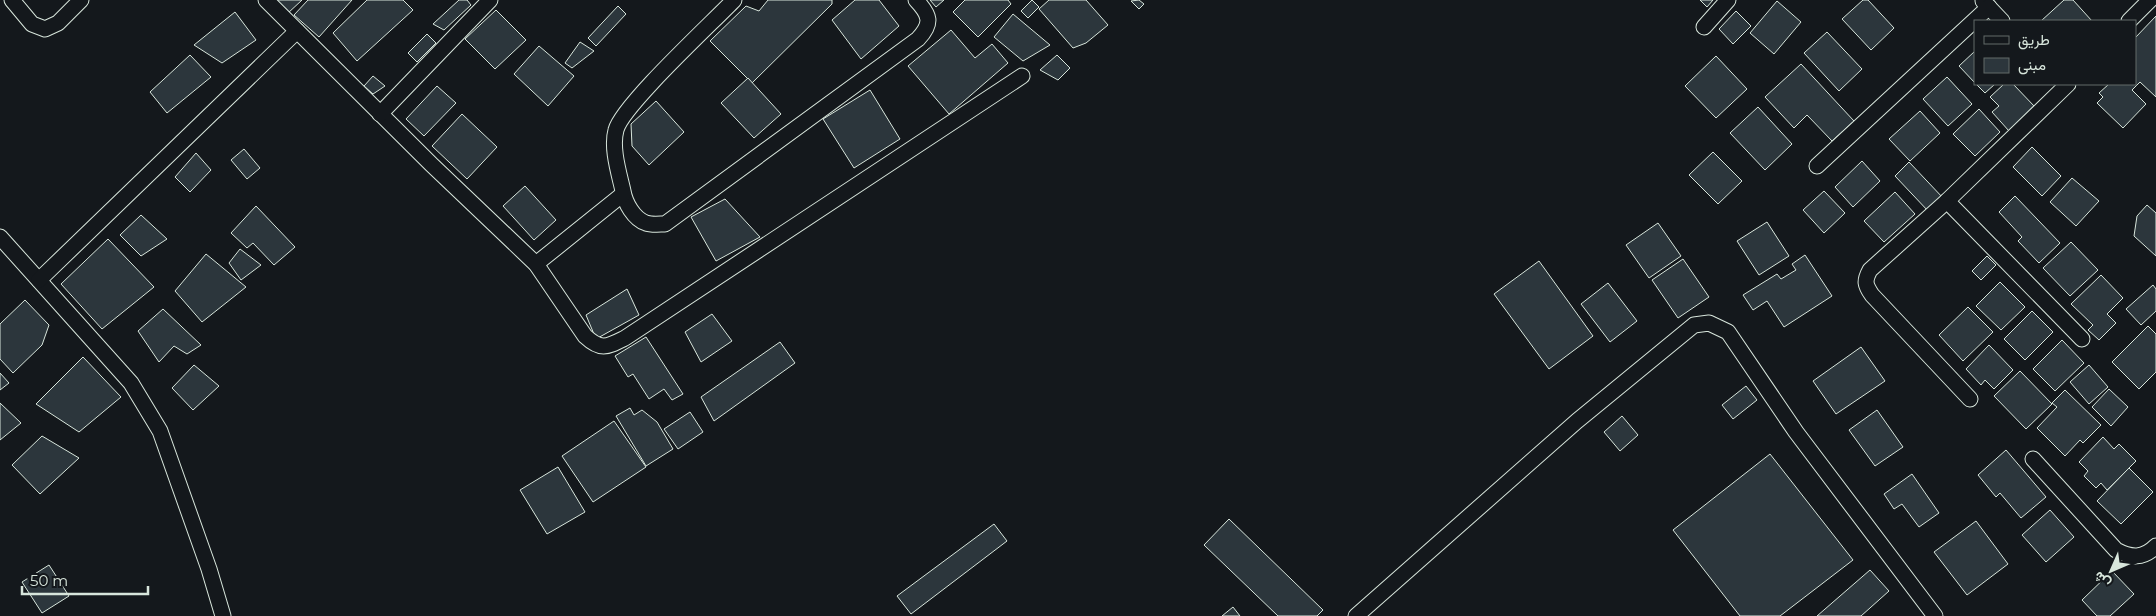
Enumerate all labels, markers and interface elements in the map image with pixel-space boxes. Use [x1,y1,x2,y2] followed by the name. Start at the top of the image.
[1974,20,2136,85] legend
[2018,30,2050,50] text: طريق
[2018,55,2046,75] text: مبنى
[2086,546,2136,596] north arrow
[22,564,149,596] scale bar
[2089,568,2114,593] text: ش
[30,571,68,590] text: 50 m

